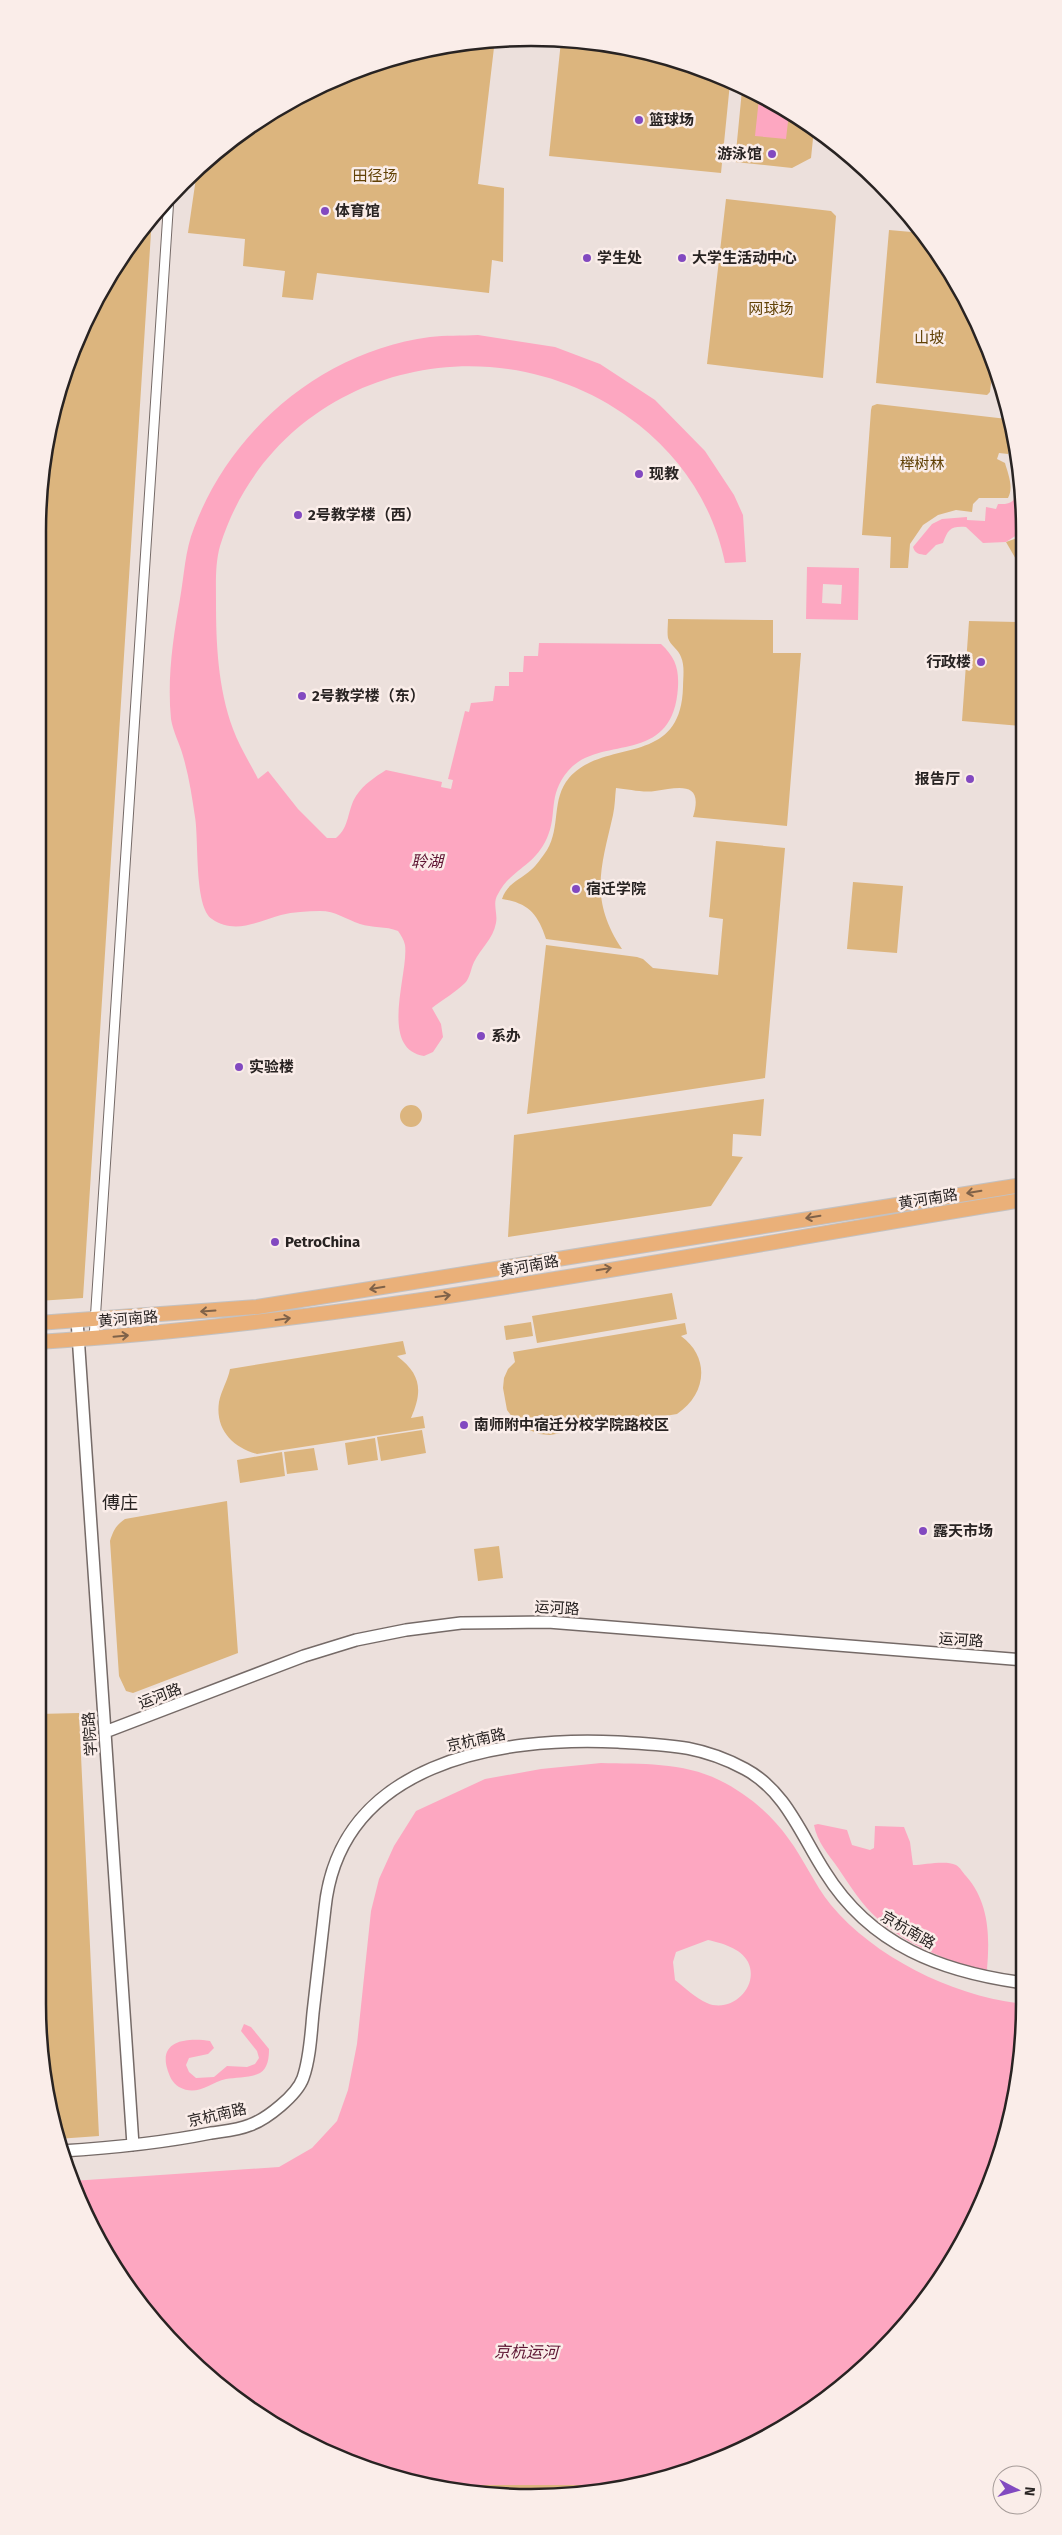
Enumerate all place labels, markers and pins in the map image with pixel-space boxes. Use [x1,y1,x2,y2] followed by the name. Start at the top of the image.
[649,111,694,129] place label: 篮球场
[633,114,645,126] marker: 篮球场
[717,145,762,163] place label: 游泳馆
[766,148,778,160] marker: 游泳馆
[335,202,380,220] place label: 体育馆
[319,205,331,217] marker: 体育馆
[597,249,642,267] place label: 学生处
[692,249,797,267] place label: 大学生活动中心
[581,252,593,264] marker: 学生处
[676,252,688,264] marker: 大学生活动中心
[649,465,679,483] place label: 现教
[633,468,645,480] marker: 现教
[308,506,421,524] place label: 2号教学楼（西）
[292,509,304,521] marker: 2号教学楼（西）
[926,653,971,671] place label: 行政楼
[975,656,987,668] marker: 行政楼
[312,687,425,705] place label: 2号教学楼（东）
[296,690,308,702] marker: 2号教学楼（东）
[915,770,960,788] place label: 报告厅
[964,773,976,785] marker: 报告厅
[586,880,646,898] place label: 宿迁学院
[570,883,582,895] marker: 宿迁学院
[491,1027,521,1045] place label: 系办
[475,1030,487,1042] marker: 系办
[249,1058,294,1076] place label: 实验楼
[233,1061,245,1073] marker: 实验楼
[285,1233,360,1251] place label: PetroChina
[269,1236,281,1248] marker: PetroChina
[474,1416,669,1434] place label: 南师附中宿迁分校学院路校区
[458,1419,470,1431] marker: 南师附中宿迁分校学院路校区
[933,1522,993,1540] place label: 露天市场
[917,1525,929,1537] marker: 露天市场

